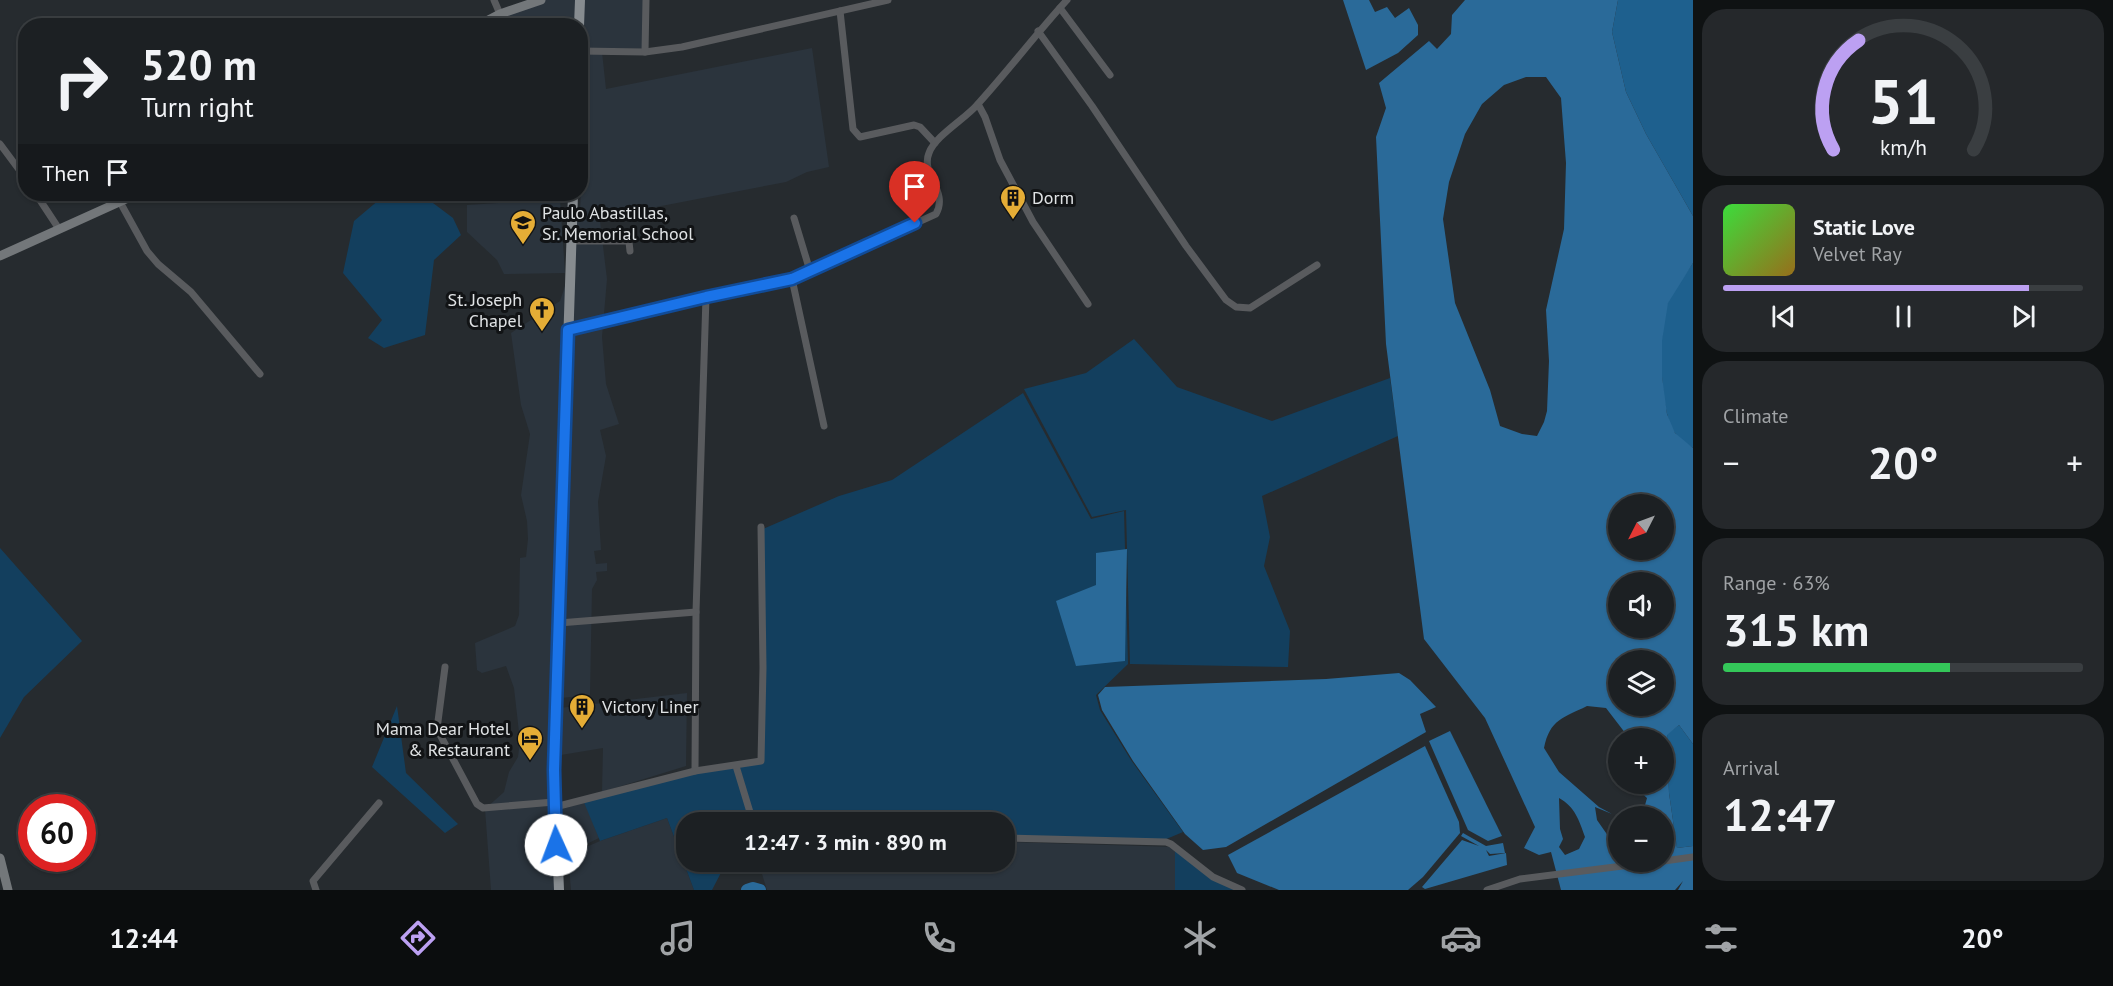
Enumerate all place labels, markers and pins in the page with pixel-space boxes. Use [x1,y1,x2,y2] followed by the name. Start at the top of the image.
[889,161,940,223] pin
[998,183,1028,221] building icon: Dorm
[1032,186,1074,209] place label: Dorm
[542,201,694,245] place label: Paulo Abastillas, Sr. Memorial School
[508,208,538,246] school or university icon: Paulo Abastillas, Sr. Memorial School
[448,288,523,332] place label: St. Joseph Chapel
[527,295,557,333] church icon: St. Joseph Chapel
[567,692,597,730] building icon: Victory Liner
[601,695,699,718] place label: Victory Liner
[376,717,511,761] place label: Mama Dear Hotel & Restaurant
[515,724,545,762] hotel icon: Mama Dear Hotel & Restaurant

